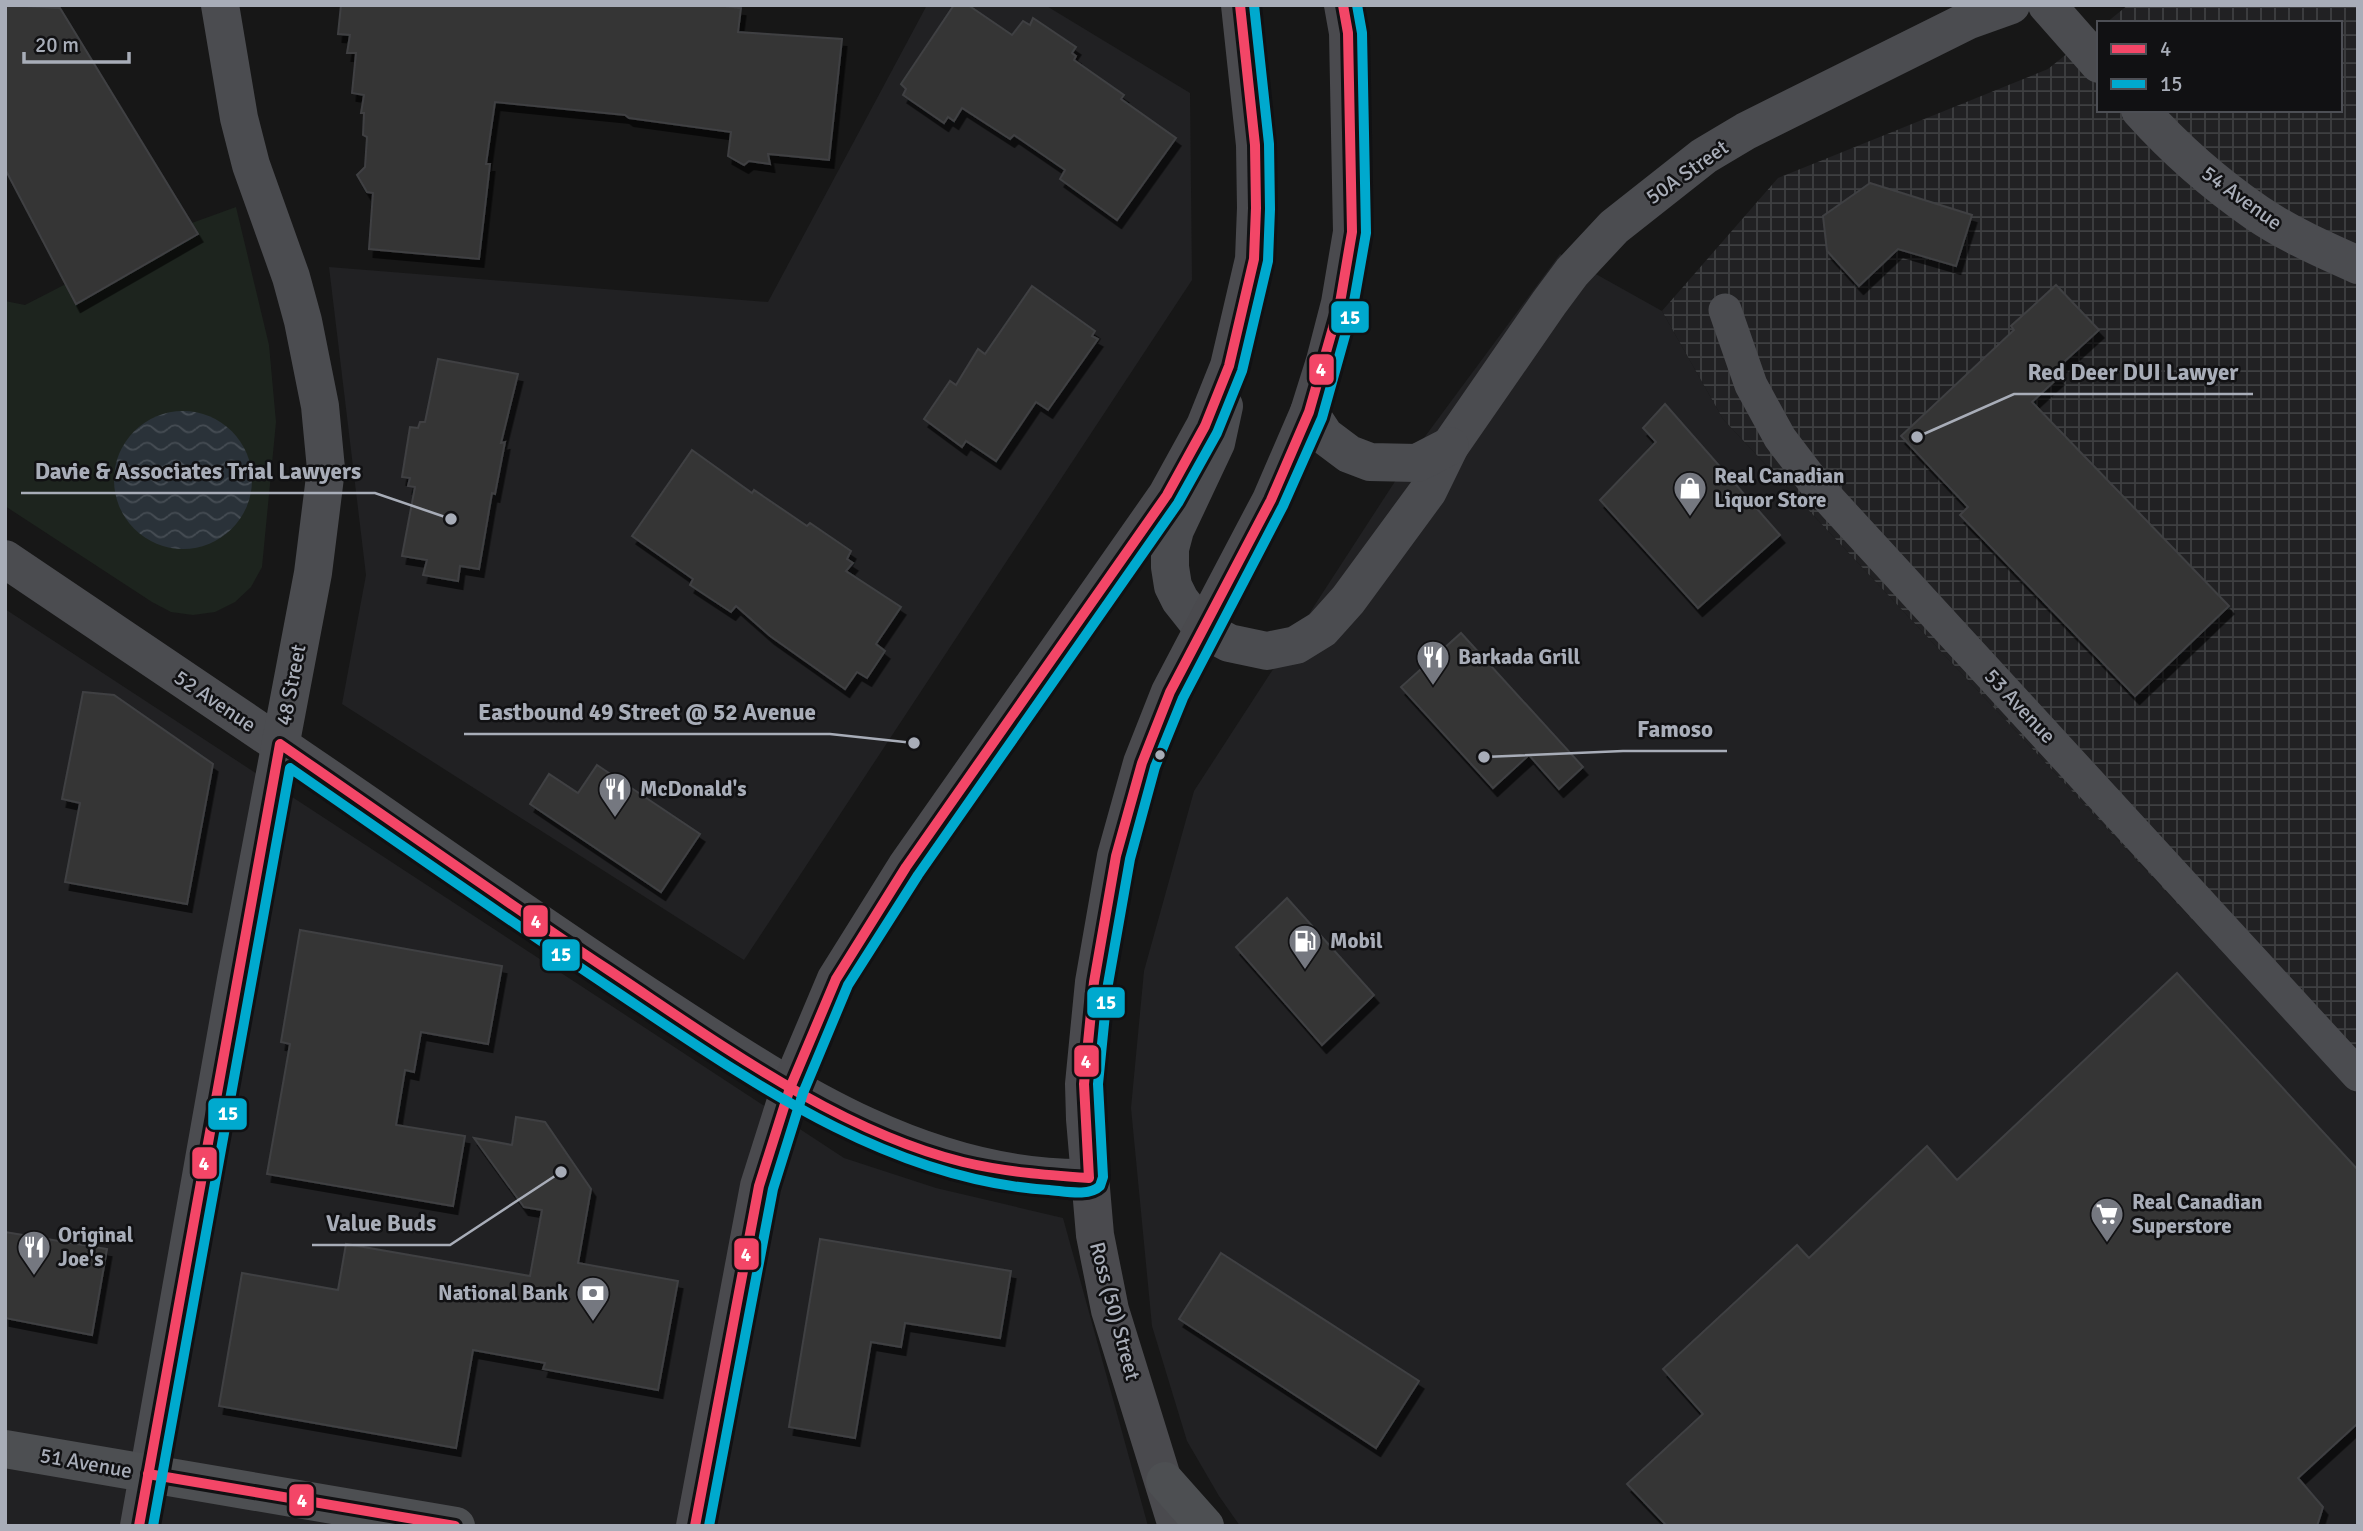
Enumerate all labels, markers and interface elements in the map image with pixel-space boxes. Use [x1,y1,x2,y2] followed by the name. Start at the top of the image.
[24,21,130,65] scale bar
[2097,21,2342,112] legend
[35,32,79,58] text: 20 m
[2160,36,2171,62] text: 4
[2160,71,2183,97] text: 15
[1641,134,1733,210] street label: 50A Street
[2197,160,2287,236] street label: 54 Avenue
[1330,300,1370,334] line badge: 15
[1340,306,1360,330] text: 15
[2014,350,2253,394] callout: Red Deer DUI Lawyer
[1308,353,1335,386] line badge: 4
[1316,358,1326,382] text: 4
[2028,358,2239,387] text: Red Deer DUI Lawyer
[21,449,375,493] callout: Davie & Associates Trial Lawyers
[35,457,361,486] text: Davie & Associates Trial Lawyers
[1714,463,1845,513] place label: Real Canadian Liquor Store
[1671,469,1709,518] shop icon: Real Canadian Liquor Store
[1414,638,1452,687] restaurant icon: Barkada Grill
[270,642,312,728] street label: 48 Street
[1458,644,1580,670] place label: Barkada Grill
[1979,663,2061,749] street label: 53 Avenue
[169,664,261,738] street label: 52 Avenue
[464,690,830,734] callout: Eastbound 49 Street @ 52 Avenue
[478,698,816,727] text: Eastbound 49 Street @ 52 Avenue
[1623,707,1727,751] callout: Famoso
[1637,715,1713,744] text: Famoso
[1153,748,1167,762] unlabelled marker
[596,770,634,819] restaurant icon: McDonald's
[640,776,747,802] place label: McDonald's
[522,904,549,938] line badge: 4
[531,910,541,934] text: 4
[1286,922,1324,971] fuel station icon: Mobil
[1330,928,1383,954] place label: Mobil
[541,938,581,972] line badge: 15
[551,943,571,967] text: 15
[1086,986,1126,1019] line badge: 15
[1096,991,1116,1015] text: 15
[1073,1044,1100,1078] line badge: 4
[1081,1050,1091,1074] text: 4
[207,1097,248,1131] line badge: 15
[218,1102,238,1126] text: 15
[191,1146,218,1180] line badge: 4
[199,1152,209,1176] text: 4
[2132,1189,2263,1239] place label: Real Canadian Superstore
[2088,1195,2126,1244] supermarket icon: Real Canadian Superstore
[312,1201,450,1245] callout: Value Buds
[326,1209,436,1238] text: Value Buds
[58,1222,134,1272] place label: Original Joe's
[15,1228,53,1277] restaurant icon: Original Joe's
[733,1237,760,1271] line badge: 4
[1084,1239,1146,1383] street label: Ross (50) Street
[741,1243,751,1267] text: 4
[574,1274,612,1323] bank icon: National Bank
[438,1280,568,1306] place label: National Bank
[38,1442,134,1484] street label: 51 Avenue
[288,1483,315,1517] line badge: 4
[297,1489,307,1513] text: 4

